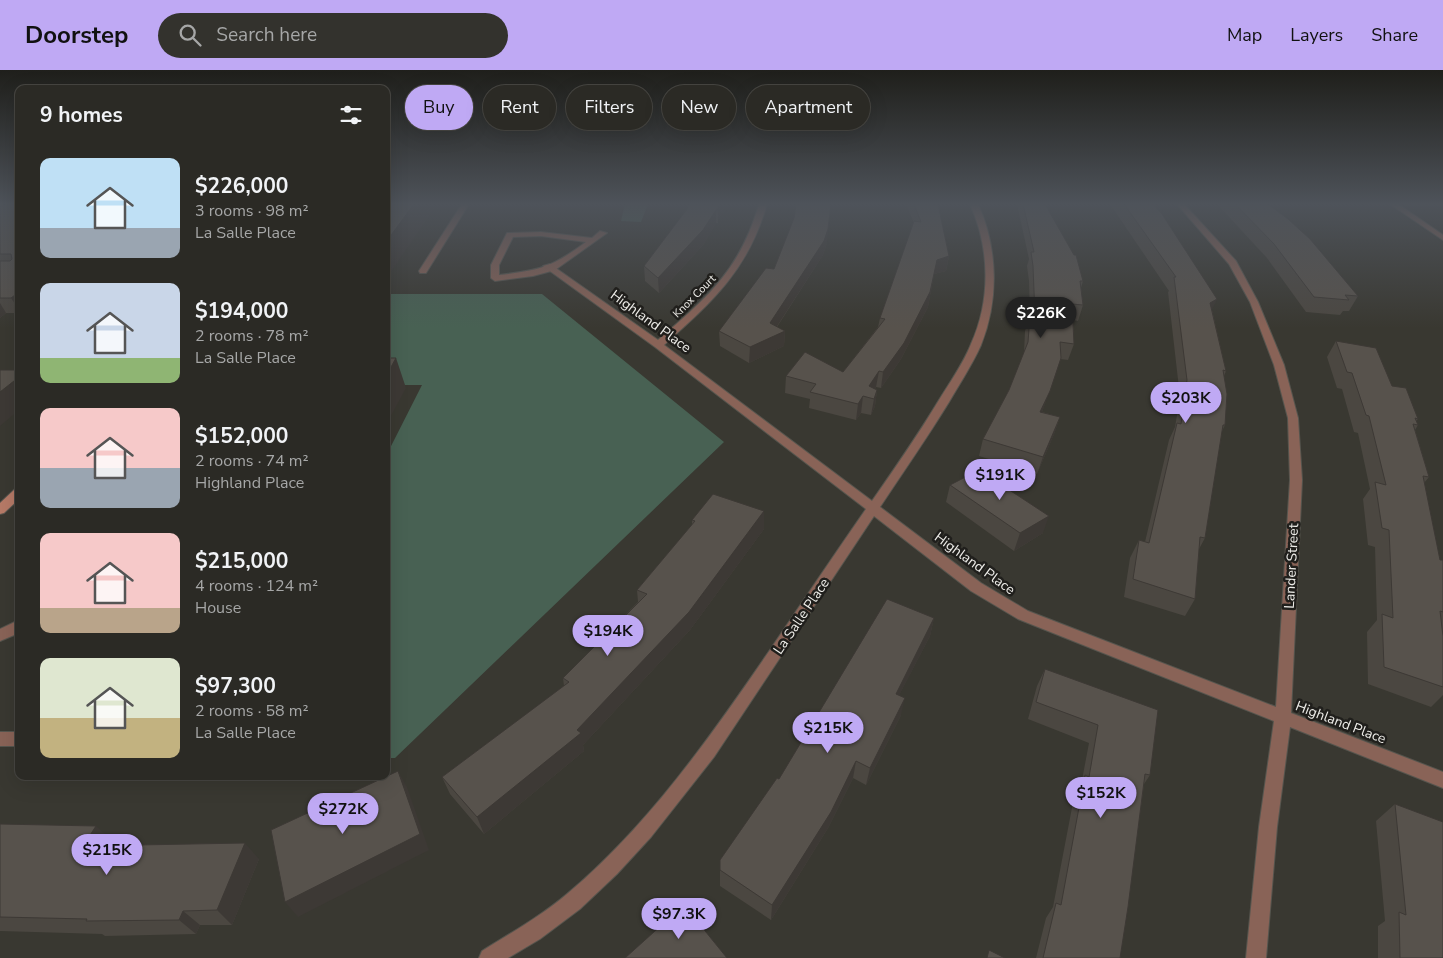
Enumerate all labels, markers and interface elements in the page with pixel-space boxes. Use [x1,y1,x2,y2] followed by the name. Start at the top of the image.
[158,13,508,58] search box
[25,19,128,51] text: Doorstep
[176,21,204,49] icon: search
[216,22,317,48] text: Search here
[1227,23,1262,47] text: Map
[1290,23,1343,47] text: Layers
[1371,23,1418,47] text: Share
[405,85,473,130] chip: Buy
[483,85,556,130] chip: Rent
[566,85,652,130] chip: Filters
[662,85,736,130] chip: New
[746,85,870,130] chip: Apartment
[40,101,123,129] text: 9 homes
[337,101,365,129] icon: filters
[195,172,288,200] text: $226,000
[80,178,140,238] icon: home
[195,200,308,222] text: 3 rooms · 98 m²
[195,222,296,244] text: La Salle Place
[670,271,719,321] street label: Knox Court
[606,286,695,357] street label: Highland Place
[1006,296,1076,339] pin: $226K
[195,297,288,325] text: $194,000
[1016,302,1066,324] text: $226K
[80,303,140,363] icon: home
[195,325,308,347] text: 2 rooms · 78 m²
[195,347,296,369] text: La Salle Place
[1151,382,1221,424] pin: $203K
[1161,387,1211,409] text: $203K
[195,422,288,450] text: $152,000
[80,428,140,488] icon: home
[195,450,308,472] text: 2 rooms · 74 m²
[965,458,1035,501] pin: $191K
[975,464,1025,486] text: $191K
[195,472,304,494] text: Highland Place
[1280,523,1303,609] street label: Lander Street
[930,528,1019,599] street label: Highland Place
[195,547,288,575] text: $215,000
[80,553,140,613] icon: home
[769,574,834,658] street label: La Salle Place
[195,575,318,597] text: 4 rooms · 124 m²
[195,597,241,619] text: House
[573,614,643,657] pin: $194K
[583,620,633,642] text: $194K
[195,672,276,700] text: $97,300
[80,678,140,738] icon: home
[1293,696,1389,748] street label: Highland Place
[195,700,308,722] text: 2 rooms · 58 m²
[793,712,863,754] pin: $215K
[803,717,853,739] text: $215K
[195,722,296,744] text: La Salle Place
[1066,776,1136,819] pin: $152K
[1076,782,1126,804] text: $152K
[308,792,378,835] pin: $272K
[318,798,368,820] text: $272K
[72,834,142,876] pin: $215K
[82,839,132,861] text: $215K
[638,898,720,940] pin: $97.3K
[653,903,706,925] text: $97.3K

